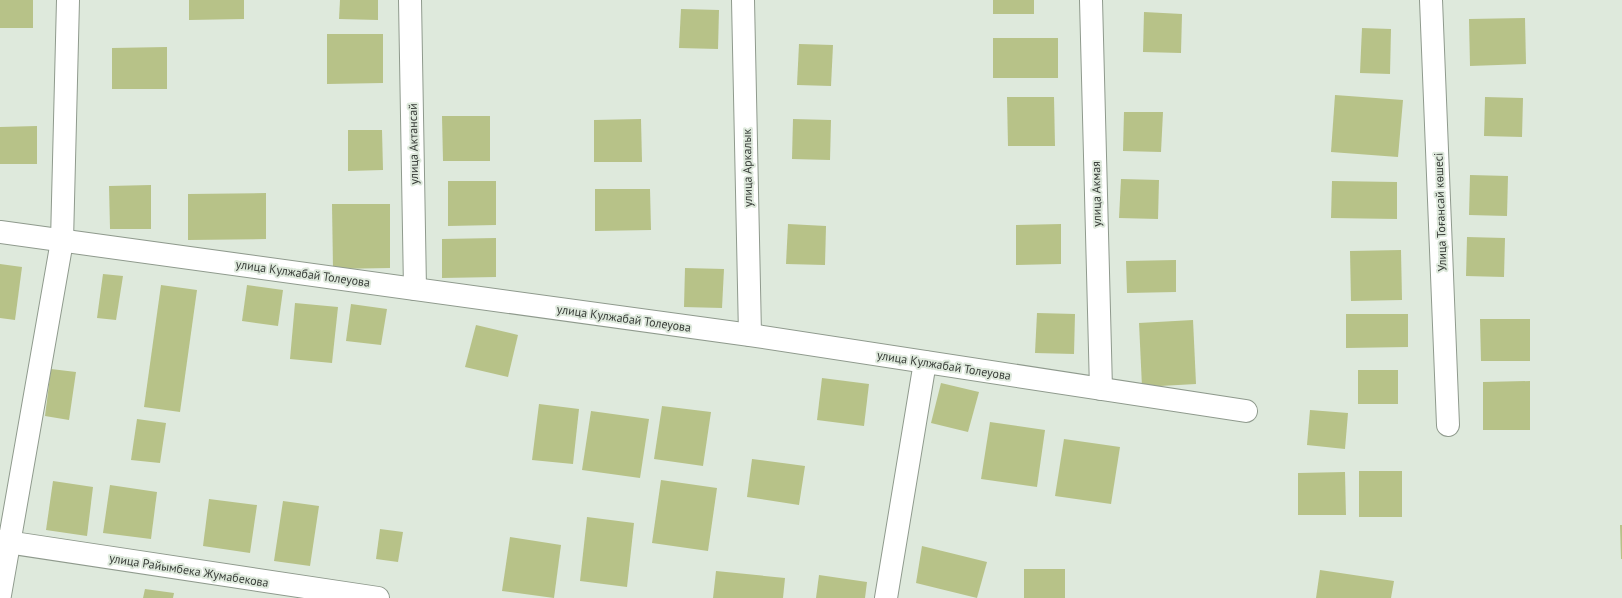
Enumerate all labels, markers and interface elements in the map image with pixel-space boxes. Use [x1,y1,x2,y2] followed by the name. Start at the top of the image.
[405,103,421,185] street label: улица Актансай
[739,128,755,207] street label: улица Аркалык
[1430,152,1450,272] street label: Улица Тоғансай көшесі
[1088,161,1104,227] street label: улица Акмая
[235,256,371,290] street label: улица Кулжабай Толеуова
[556,301,692,335] street label: улица Кулжабай Толеуова
[876,347,1012,383] street label: улица Кулжабай Толеуова
[108,550,270,590] street label: улица Райымбека Жумабекова

